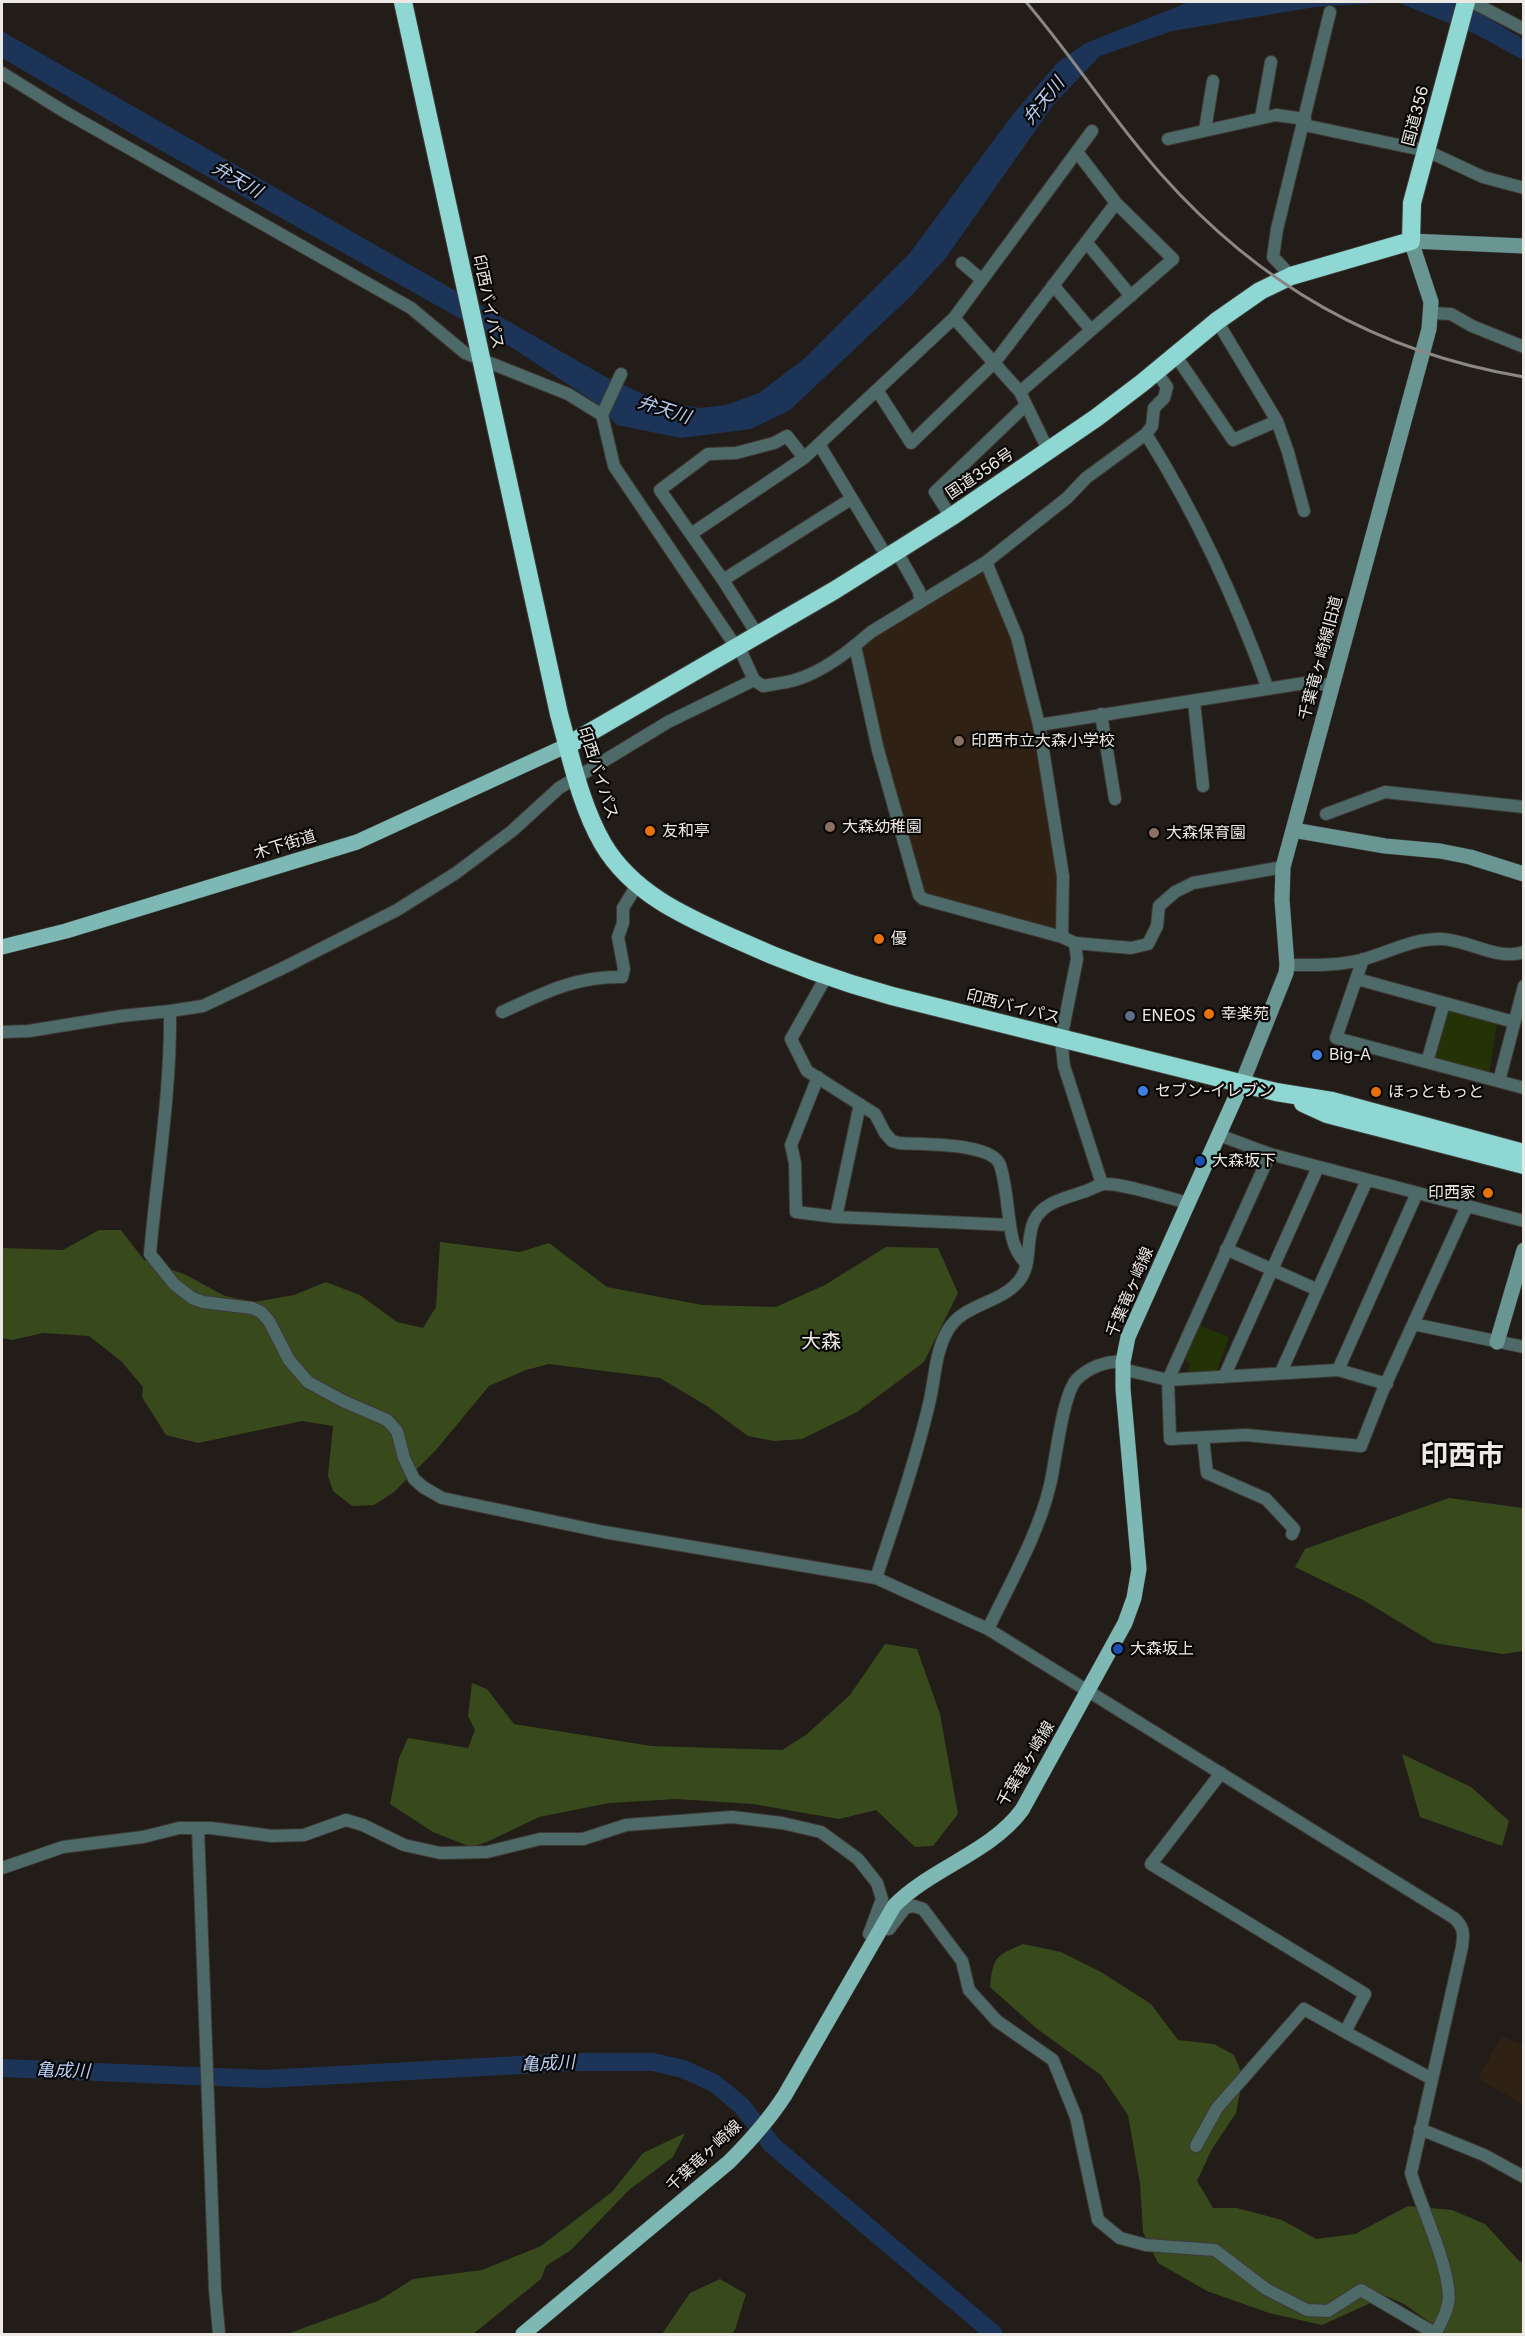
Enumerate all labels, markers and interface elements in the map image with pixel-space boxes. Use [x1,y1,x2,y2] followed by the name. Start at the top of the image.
[1019,73,1069,129] water label: 弁天川
[1399,84,1433,148] street label: 国道356
[208,157,266,203] water label: 弁天川
[469,253,507,351] street label: 印西バイパス
[635,391,693,429] water label: 弁天川
[942,444,1018,504] street label: 国道356号
[1295,594,1347,722] street label: 千葉竜ヶ崎線旧道
[574,724,622,822] street label: 印西バイパス
[971,731,1115,751] place label: 印西市立大森小学校
[952,734,966,748] marker: 印西市立大森小学校
[842,817,922,837] place label: 大森幼稚園
[823,820,837,834] marker: 大森幼稚園
[662,821,710,841] place label: 友和亭
[1166,823,1246,843] place label: 大森保育園
[643,824,657,838] marker: 友和亭
[252,826,318,864] street label: 木下街道
[1147,826,1161,840] marker: 大森保育園
[891,929,907,949] place label: 優
[872,932,886,946] marker: 優
[964,986,1062,1028] street label: 印西バイパス
[1221,1004,1269,1024] place label: 幸楽苑
[1142,1006,1196,1026] place label: ENEOS
[1202,1007,1216,1021] marker: 幸楽苑
[1123,1009,1137,1023] marker: ENEOS
[1329,1045,1371,1065] place label: Big-A
[1310,1048,1324,1062] marker: Big-A
[1155,1081,1274,1101] place label: セブン-イレブン
[1388,1082,1484,1102] place label: ほっともっと
[1136,1084,1150,1098] marker: セブン-イレブン
[1369,1085,1383,1099] marker: ほっともっと
[1212,1151,1276,1171] place label: 大森坂下
[1193,1154,1207,1168] marker: 大森坂下
[1428,1183,1476,1203] place label: 印西家
[1481,1186,1495,1200] marker: 印西家
[1102,1244,1158,1340] street label: 千葉竜ヶ崎線
[801,1330,841,1354] district label: 大森
[1420,1440,1504,1474] district label: 印西市
[1130,1639,1194,1659] place label: 大森坂上
[1111,1642,1125,1656] marker: 大森坂上
[993,1718,1059,1810] street label: 千葉竜ヶ崎線
[520,2052,576,2076] water label: 亀成川
[36,2059,90,2083] water label: 亀成川
[662,2116,746,2196] street label: 千葉竜ヶ崎線

